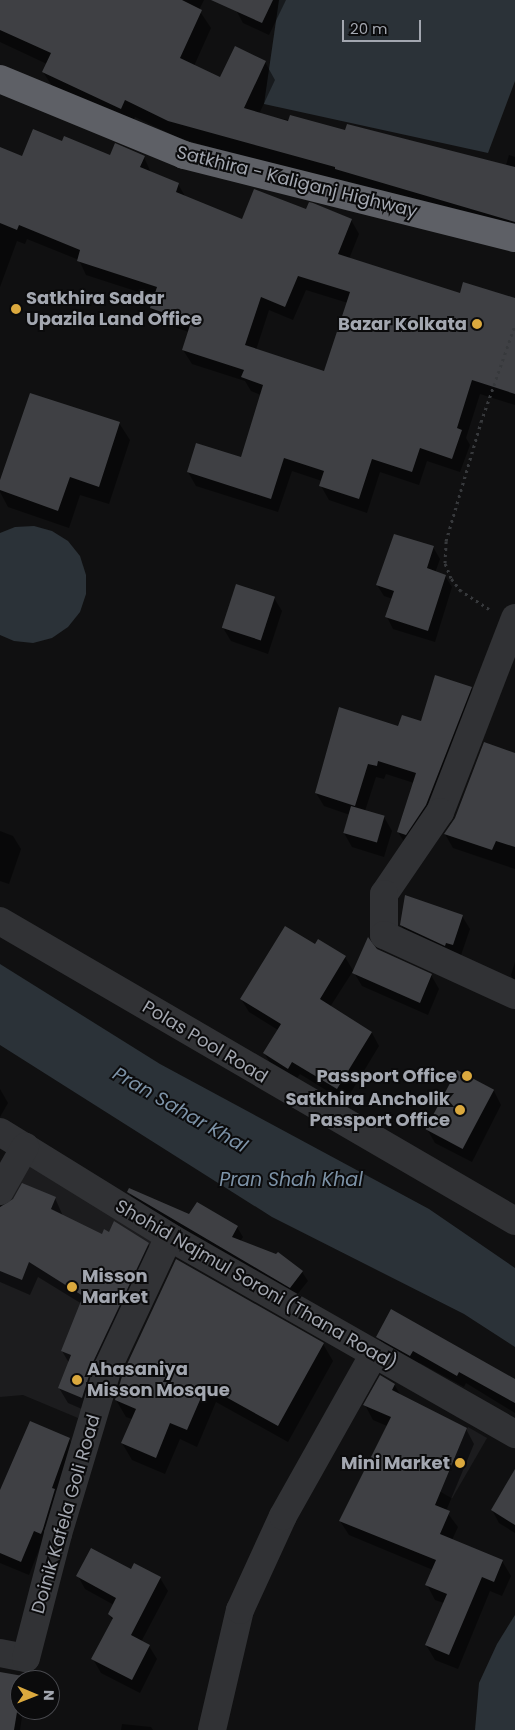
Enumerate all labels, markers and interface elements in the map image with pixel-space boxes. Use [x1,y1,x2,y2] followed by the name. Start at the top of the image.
[345,10,424,42] scale bar
[350,18,388,39] text: 20 m
[174,142,420,222] street label: Satkhira - Kaliganj Highway
[26,288,202,330] place label: Satkhira Sadar Upazila Land Office
[10,303,22,315] marker: Satkhira Sadar Upazila Land Office
[338,313,467,335] place label: Bazar Kolkata
[471,318,483,330] marker: Bazar Kolkata
[138,996,272,1088] street label: Polas Pool Road
[109,1062,251,1158] water label: Pran Sahar Khal
[317,1065,457,1087] place label: Passport Office
[461,1070,473,1082] marker: Passport Office
[285,1089,450,1132] place label: Satkhira Ancholik Passport Office
[454,1104,466,1116] marker: Satkhira Ancholik Passport Office
[219,1169,363,1191] water label: Pran Shah Khal
[111,1195,401,1375] street label: Shohid Najmul Soroni (Thana Road)
[82,1266,148,1308] place label: Misson Market
[66,1281,78,1293] marker: Misson Market
[87,1359,230,1402] place label: Ahasaniya Misson Mosque
[71,1374,83,1386] marker: Ahasaniya Misson Mosque
[27,1412,105,1616] street label: Doinik Kafela Goli Road
[341,1452,450,1474] place label: Mini Market
[454,1457,466,1469] marker: Mini Market
[10,1670,60,1720] north arrow
[39,1690,59,1701] text: N

